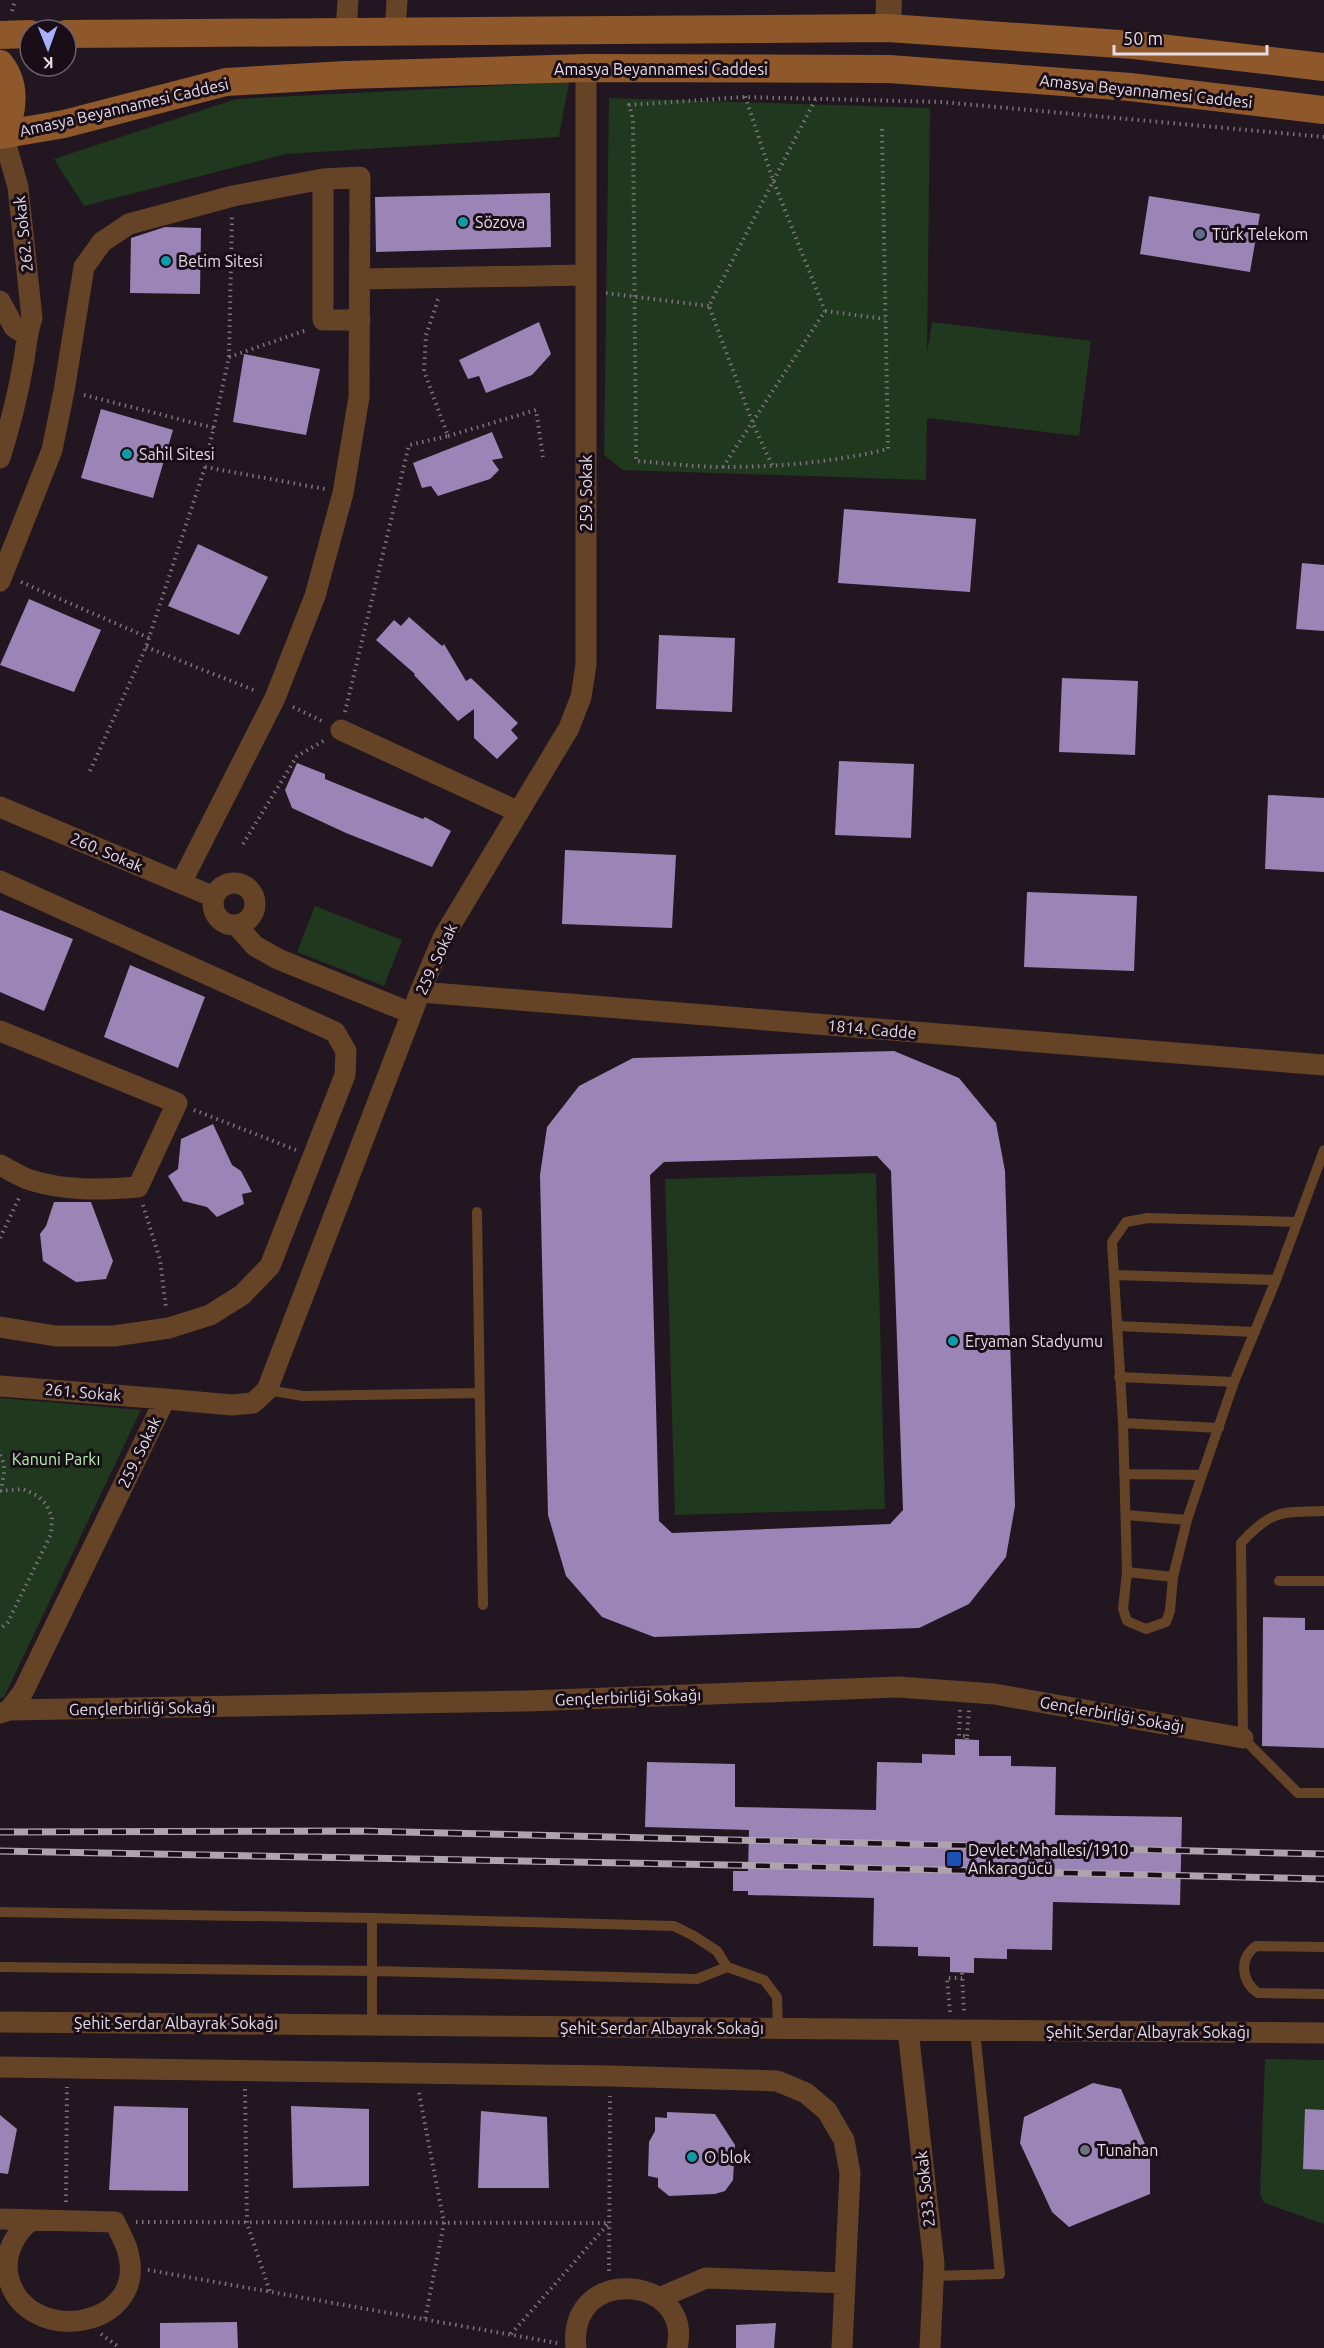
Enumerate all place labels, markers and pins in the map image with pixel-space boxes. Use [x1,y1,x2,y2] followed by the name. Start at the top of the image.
[475,213,525,231] place label: Sözova
[456,215,470,229] marker: Sözova
[1212,225,1308,243] place label: Türk Telekom
[1193,227,1207,241] marker: Türk Telekom
[178,252,263,270] place label: Betim Sitesi
[159,254,173,268] marker: Betim Sitesi
[139,445,215,463] place label: Sahil Sitesi
[120,447,134,461] marker: Sahil Sitesi
[965,1332,1103,1350] place label: Eryaman Stadyumu
[946,1334,960,1348] marker: Eryaman Stadyumu
[968,1841,1128,1877] place label: Devlet Mahallesi/1910 Ankaragücü
[945,1850,963,1868] marker: Devlet Mahallesi/1910 Ankaragücü
[1097,2141,1158,2159] place label: Tunahan
[1078,2143,1092,2157] marker: Tunahan
[704,2148,751,2166] place label: O blok
[685,2150,699,2164] marker: O blok

